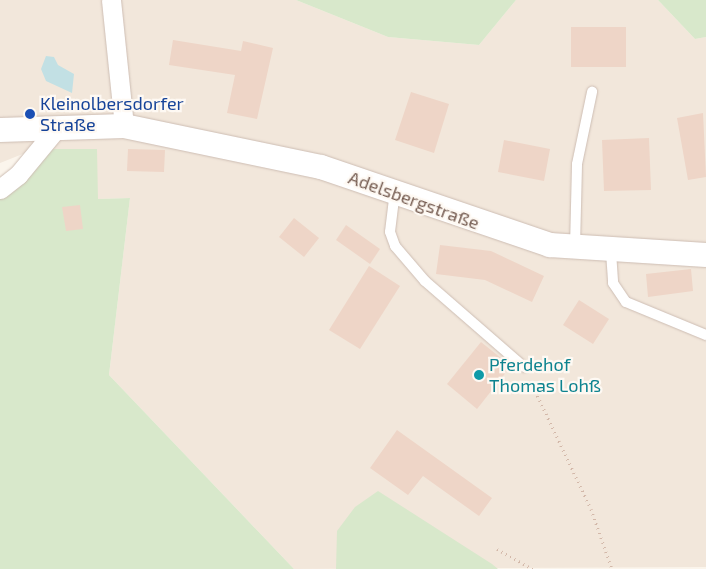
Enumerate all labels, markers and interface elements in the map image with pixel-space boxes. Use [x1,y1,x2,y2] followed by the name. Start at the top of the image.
[40,93,184,136] place label: Kleinolbersdorfer Straße
[24,108,36,120] marker: Kleinolbersdorfer Straße
[346,166,482,234] street label: Adelsbergstraße
[489,354,601,396] place label: Pferdehof Thomas Lohß
[473,369,485,381] marker: Pferdehof Thomas Lohß

